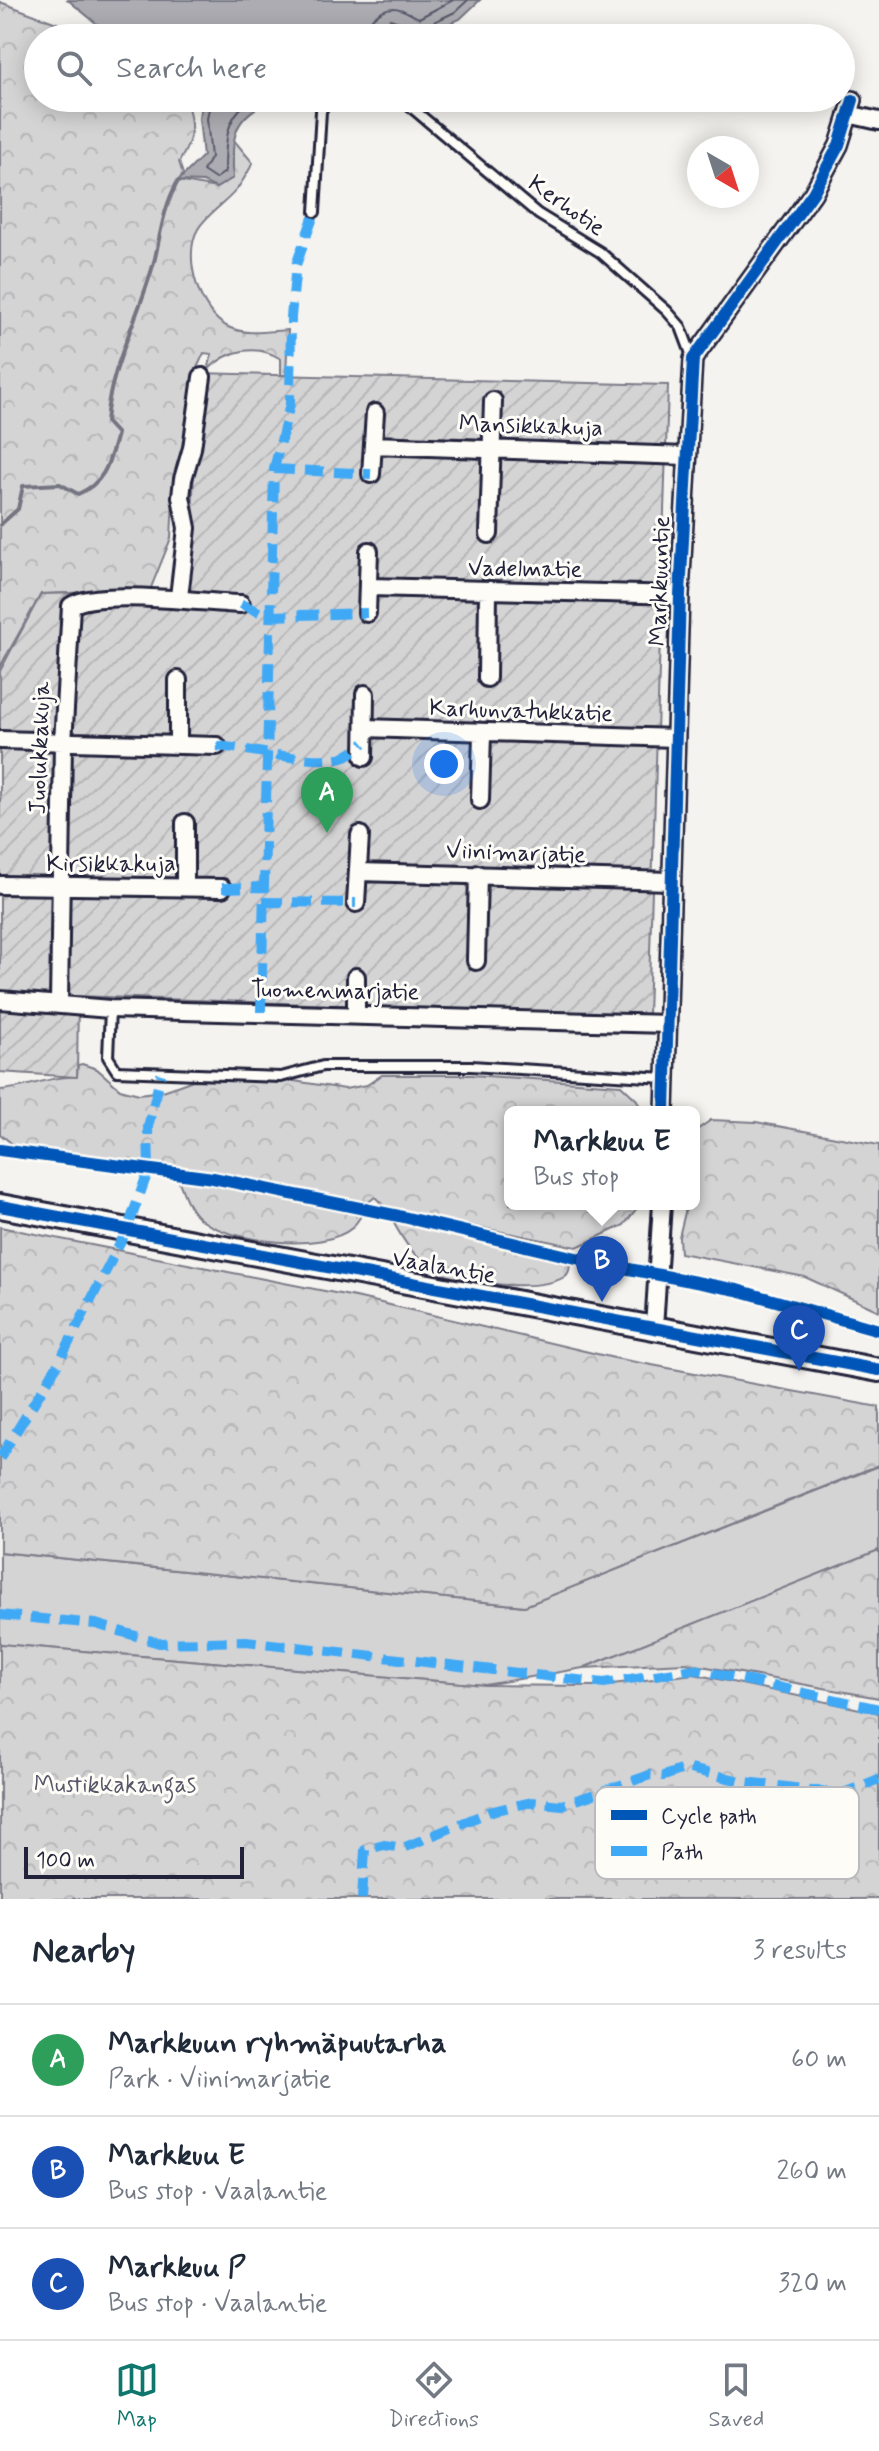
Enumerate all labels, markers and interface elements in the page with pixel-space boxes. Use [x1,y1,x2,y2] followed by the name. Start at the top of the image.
[24,24,855,112] search box
[52,46,96,90] icon: search
[116,49,267,88] text: Search here
[687,136,759,208] north arrow
[522,169,611,244] street label: Kerhotie
[458,408,604,445] street label: Mansikkakuja
[643,515,678,647] street label: Markkuuntie
[468,553,583,586] street label: Vadelmatie
[23,681,58,815] street label: Juolukkakuja
[429,693,613,730] street label: Karhunvatukkatie
[424,744,464,784] your location
[301,767,353,833] pin: A
[446,836,587,871] street label: Viinimarjatie
[46,849,176,880] street label: Kirsikkakuja
[251,975,420,1008] street label: Tuomenmarjatie
[504,1106,700,1210] popup
[533,1122,671,1161] text: Markkuu E
[533,1161,619,1195] text: Bus stop
[576,1236,628,1302] pin: B
[390,1243,498,1292] street label: Vaalantie
[773,1305,825,1371] pin: C
[34,1770,196,1804] park label: Mustikkakangas
[595,1787,859,1879] legend
[661,1803,757,1831] text: Cycle path
[661,1839,703,1867] text: Path
[24,1843,244,1879] scale bar
[36,1847,95,1875] text: 100 m
[32,1929,136,1974] text: Nearby
[753,1934,847,1968] text: 3 results
[108,2024,447,2063] text: Markkuun ryhmäpuutarha
[49,2043,67,2077] text: A
[791,2043,847,2077] text: 60 m
[108,2063,331,2097] text: Park · Viinimarjatie
[108,2136,245,2175] text: Markkuu E
[50,2155,66,2189] text: B
[777,2155,847,2189] text: 260 m
[108,2175,327,2209] text: Bus stop · Vaalantie
[108,2248,246,2287] text: Markkuu P
[49,2267,67,2301] text: C
[778,2267,847,2301] text: 320 m
[108,2287,327,2321] text: Bus stop · Vaalantie
[115,2358,159,2434] tab: Map
[388,2358,479,2434] tab: Directions
[709,2358,764,2434] tab: Saved

